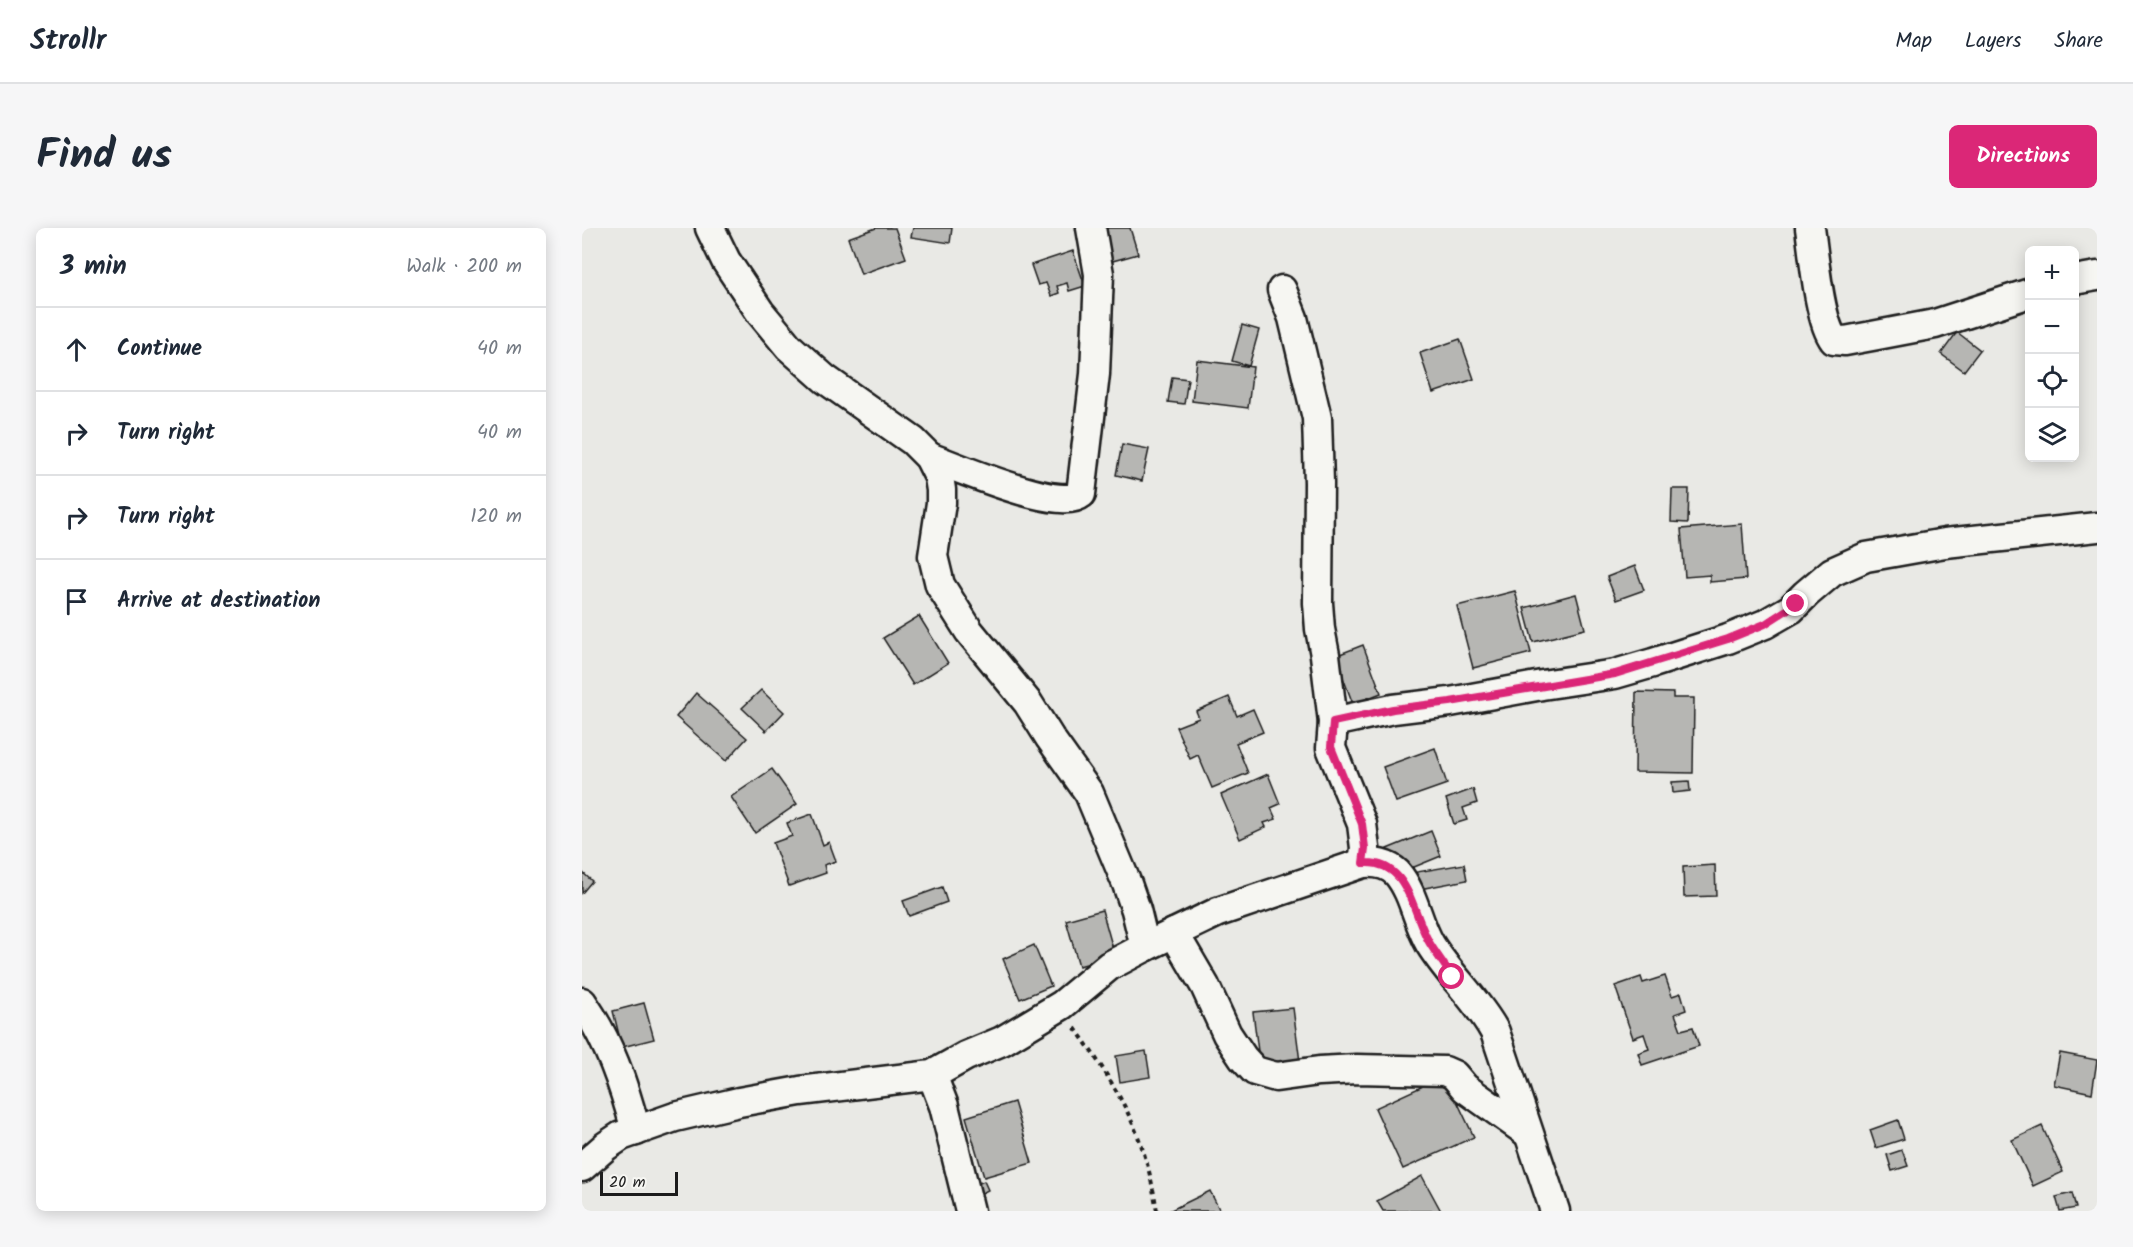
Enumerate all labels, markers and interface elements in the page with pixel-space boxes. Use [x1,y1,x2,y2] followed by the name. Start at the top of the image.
[30,19,106,64] text: Strollr
[1895,25,1932,58] text: Map
[1965,25,2021,58] text: Layers
[2054,25,2103,58] text: Share
[36,123,172,190] text: Find us
[1949,125,2097,188] button: Directions
[60,246,127,288] text: 3 min
[2025,246,2079,462] map controls
[2025,246,2079,300] button: +
[406,251,522,283] text: Walk · 200 m
[2025,300,2079,354] button: −
[117,332,202,367] text: Continue
[60,333,93,366] icon: ahead
[477,333,522,365] text: 40 m
[2025,354,2079,408] button: locate
[2025,408,2079,462] button: layers
[117,416,215,451] text: Turn right
[60,417,93,450] icon: right
[477,417,522,449] text: 40 m
[117,500,215,535] text: Turn right
[60,501,93,534] icon: right
[470,501,522,533] text: 120 m
[117,584,320,619] text: Arrive at destination
[60,585,93,618] icon: arrive
[1782,590,1808,616] route end
[1438,963,1464,989] route start
[600,1169,678,1196] scale bar
[609,1170,645,1195] text: 20 m

